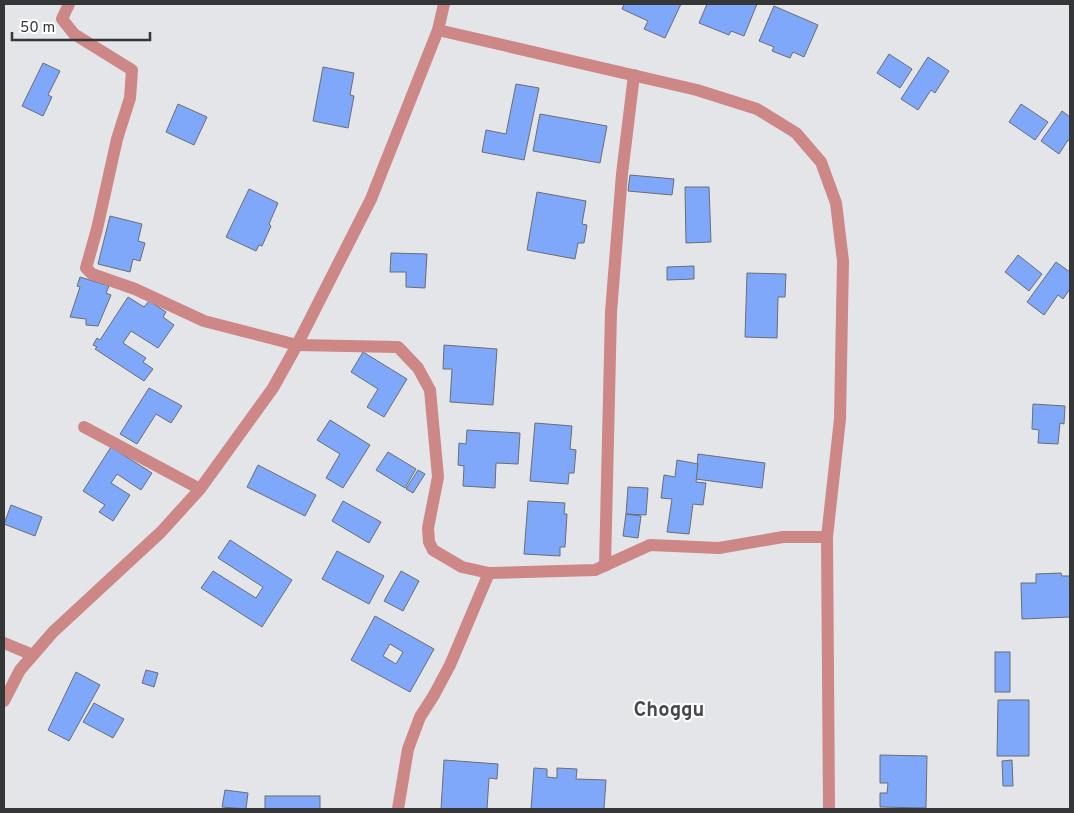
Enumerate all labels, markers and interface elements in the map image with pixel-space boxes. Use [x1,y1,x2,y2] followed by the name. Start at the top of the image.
[12,10,150,42] scale bar
[20,19,55,38] text: 50 m
[634,698,704,724] district label: Choggu

